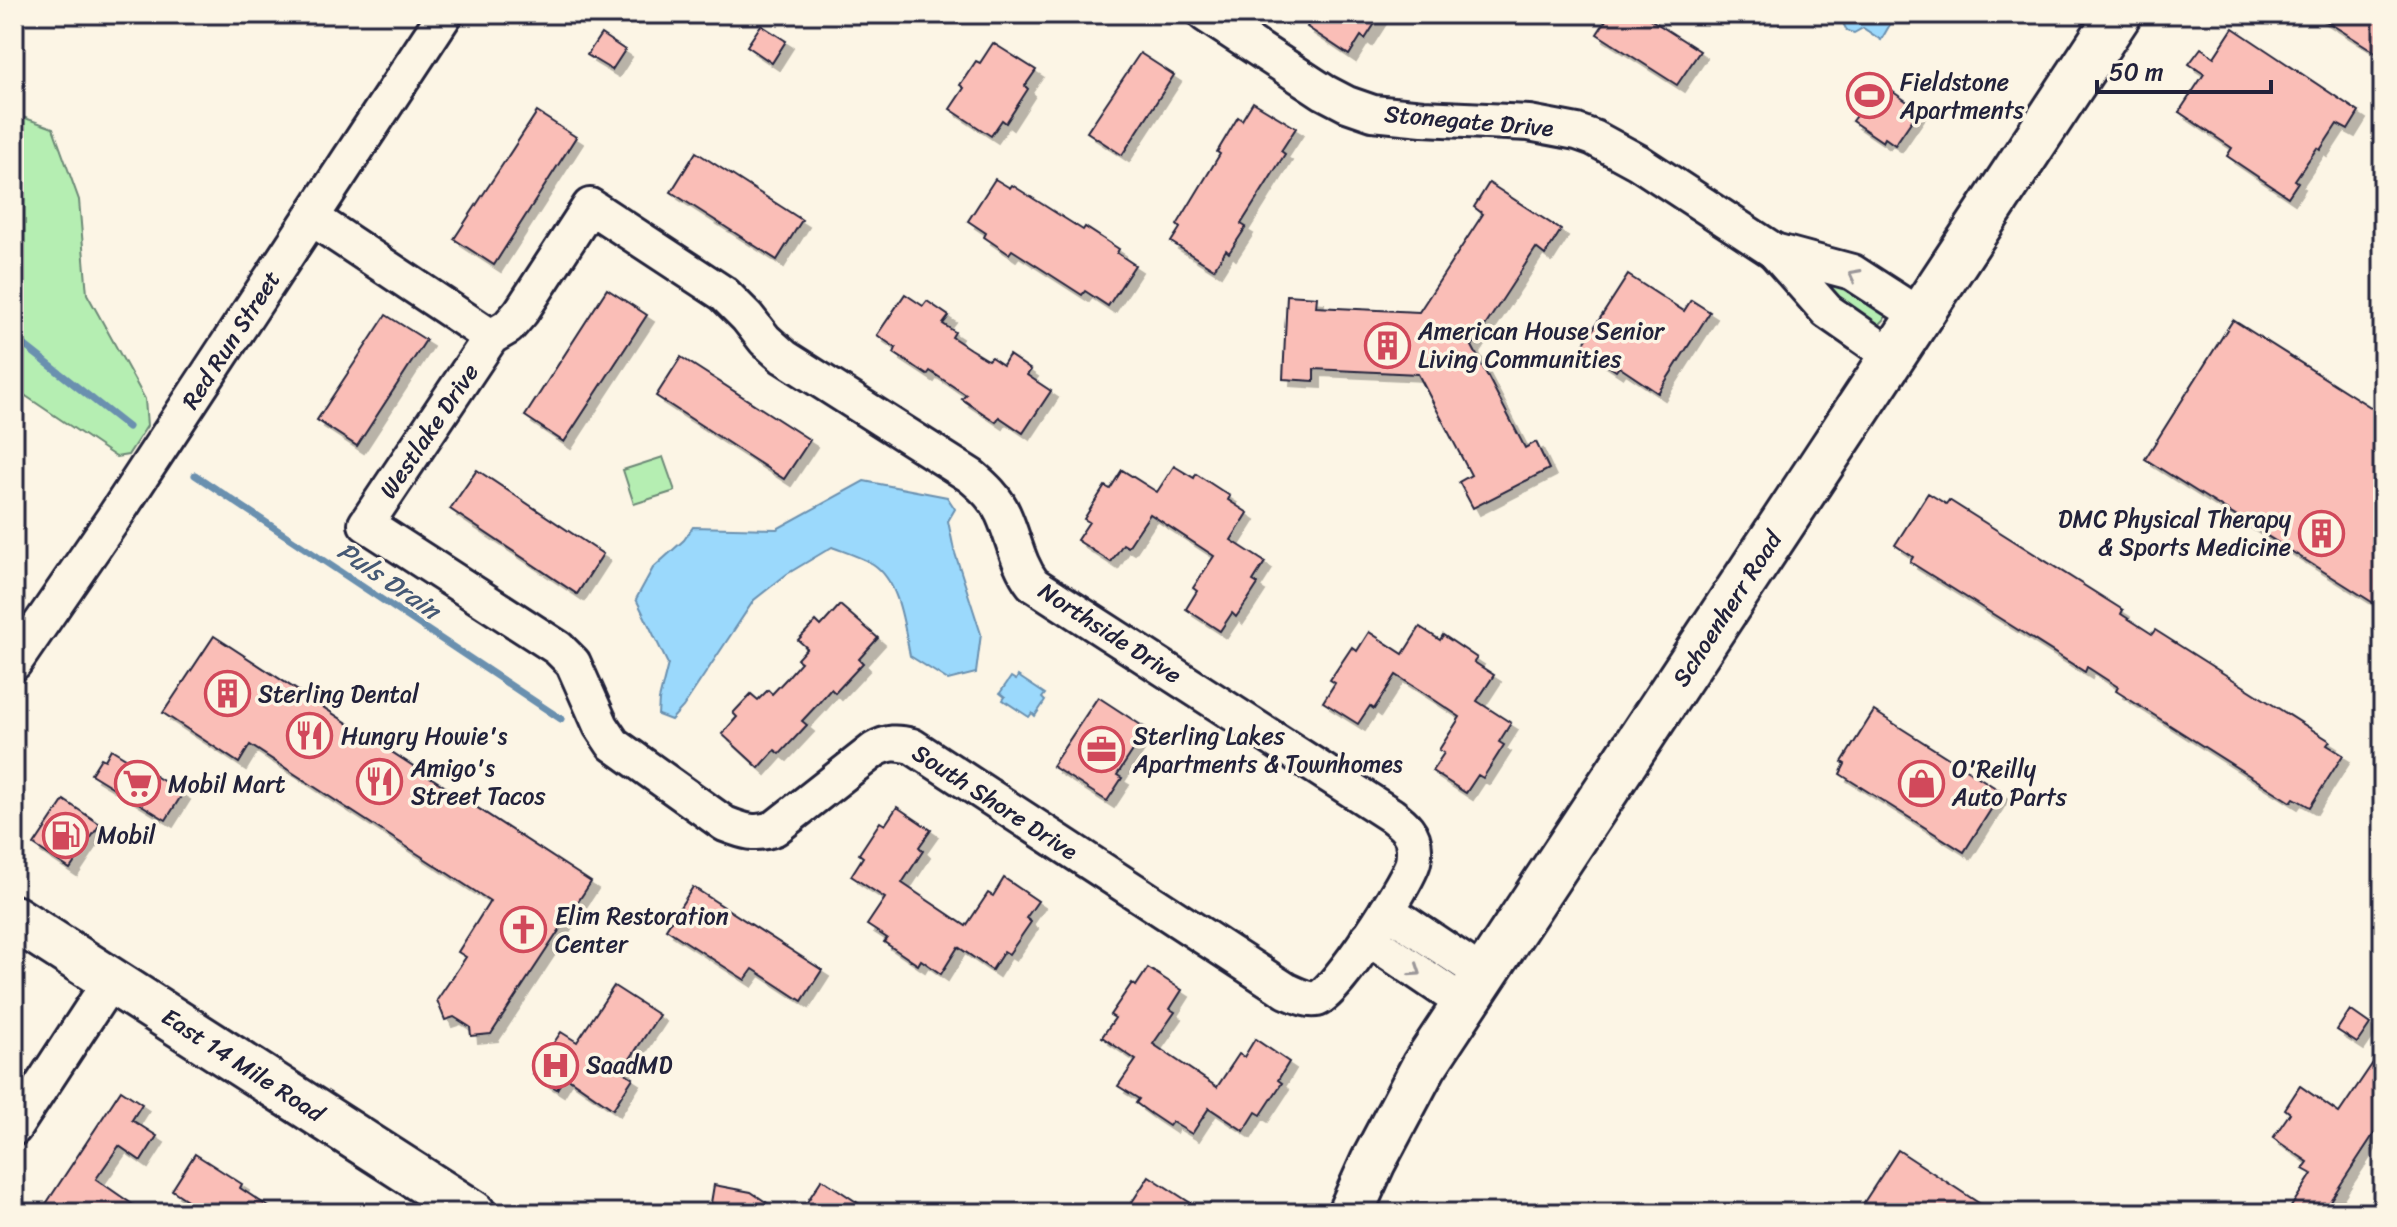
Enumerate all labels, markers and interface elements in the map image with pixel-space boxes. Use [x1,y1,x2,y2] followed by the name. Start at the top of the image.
[2097,44,2271,94] scale bar
[2109,51,2164,93] text: 50 m
[1899,61,2025,131] place label: Fieldstone Apartments
[1845,72,1893,120] sports icon: Fieldstone Apartments
[1383,93,1556,149] street label: Stonegate Drive
[170,262,292,418] street label: Red Run Street
[1848,269,1862,284] one-way arrow
[1417,310,1666,380] place label: American House Senior Living Communities
[1363,321,1411,369] building icon: American House Senior Living Communities
[368,355,490,507] street label: Westlake Drive
[2058,498,2292,568] place label: DMC Physical Therapy & Sports Medicine
[2298,509,2346,557] building icon: DMC Physical Therapy & Sports Medicine
[1661,521,1795,695] street label: Schoenherr Road
[328,528,453,633] water label: Puls Drain
[1030,571,1190,695] street label: Northside Drive
[203,670,251,718] building icon: Sterling Dental
[258,673,420,715] place label: Sterling Dental
[286,712,334,760] restaurant icon: Hungry Howie's
[341,715,507,757] place label: Hungry Howie's
[1132,715,1403,785] place label: Sterling Lakes Apartments & Townhomes
[1078,726,1126,774] office icon: Sterling Lakes Apartments & Townhomes
[904,732,1087,872] street label: South Shore Drive
[410,747,545,817] place label: Amigo's Street Tacos
[1951,748,2068,818] place label: O'Reilly Auto Parts
[356,758,404,806] restaurant icon: Amigo's Street Tacos
[1897,759,1945,807] shop icon: O'Reilly Auto Parts
[113,760,161,808] supermarket icon: Mobil Mart
[168,763,286,805] place label: Mobil Mart
[42,811,90,859] fuel station icon: Mobil
[97,814,157,856] place label: Mobil
[555,895,729,965] place label: Elim Restoration Center
[500,906,548,954] church icon: Elim Restoration Center
[1407,961,1422,976] one-way arrow
[153,996,334,1134] street label: East 14 Mile Road
[531,1041,579,1089] hospital icon: SaadMD
[586,1044,673,1086] place label: SaadMD

